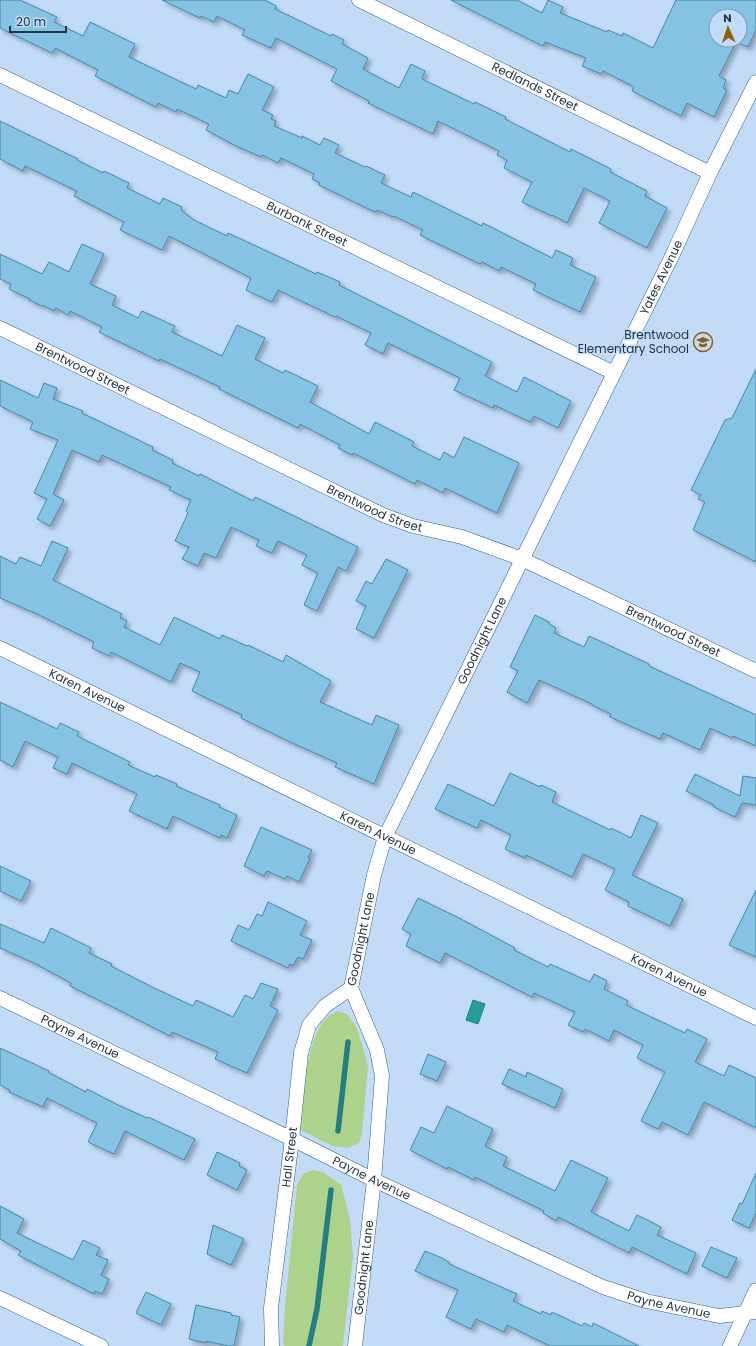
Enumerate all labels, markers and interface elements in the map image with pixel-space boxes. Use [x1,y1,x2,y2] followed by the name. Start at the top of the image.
[10,8,66,34] scale bar
[708,8,748,48] north arrow
[723,10,732,26] text: N
[16,13,46,30] text: 20 m
[489,58,581,115] street label: Redlands Street
[264,197,350,250] street label: Burbank Street
[635,237,686,318] street label: Yates Avenue
[578,326,689,357] place label: Brentwood Elementary School
[692,331,714,353] school or university icon: Brentwood Elementary School
[33,338,133,398] street label: Brentwood Street
[324,480,424,536] street label: Brentwood Street
[453,594,510,687] street label: Goodnight Lane
[623,601,724,661] street label: Brentwood Street
[46,664,128,716] street label: Karen Avenue
[337,807,419,859] street label: Karen Avenue
[343,891,378,987] street label: Goodnight Lane
[628,949,711,1001] street label: Karen Avenue
[38,1010,122,1062] street label: Payne Avenue
[277,1126,301,1188] street label: Hall Street
[330,1152,414,1204] street label: Payne Avenue
[350,1219,377,1316] street label: Goodnight Lane
[625,1286,712,1322] street label: Payne Avenue

